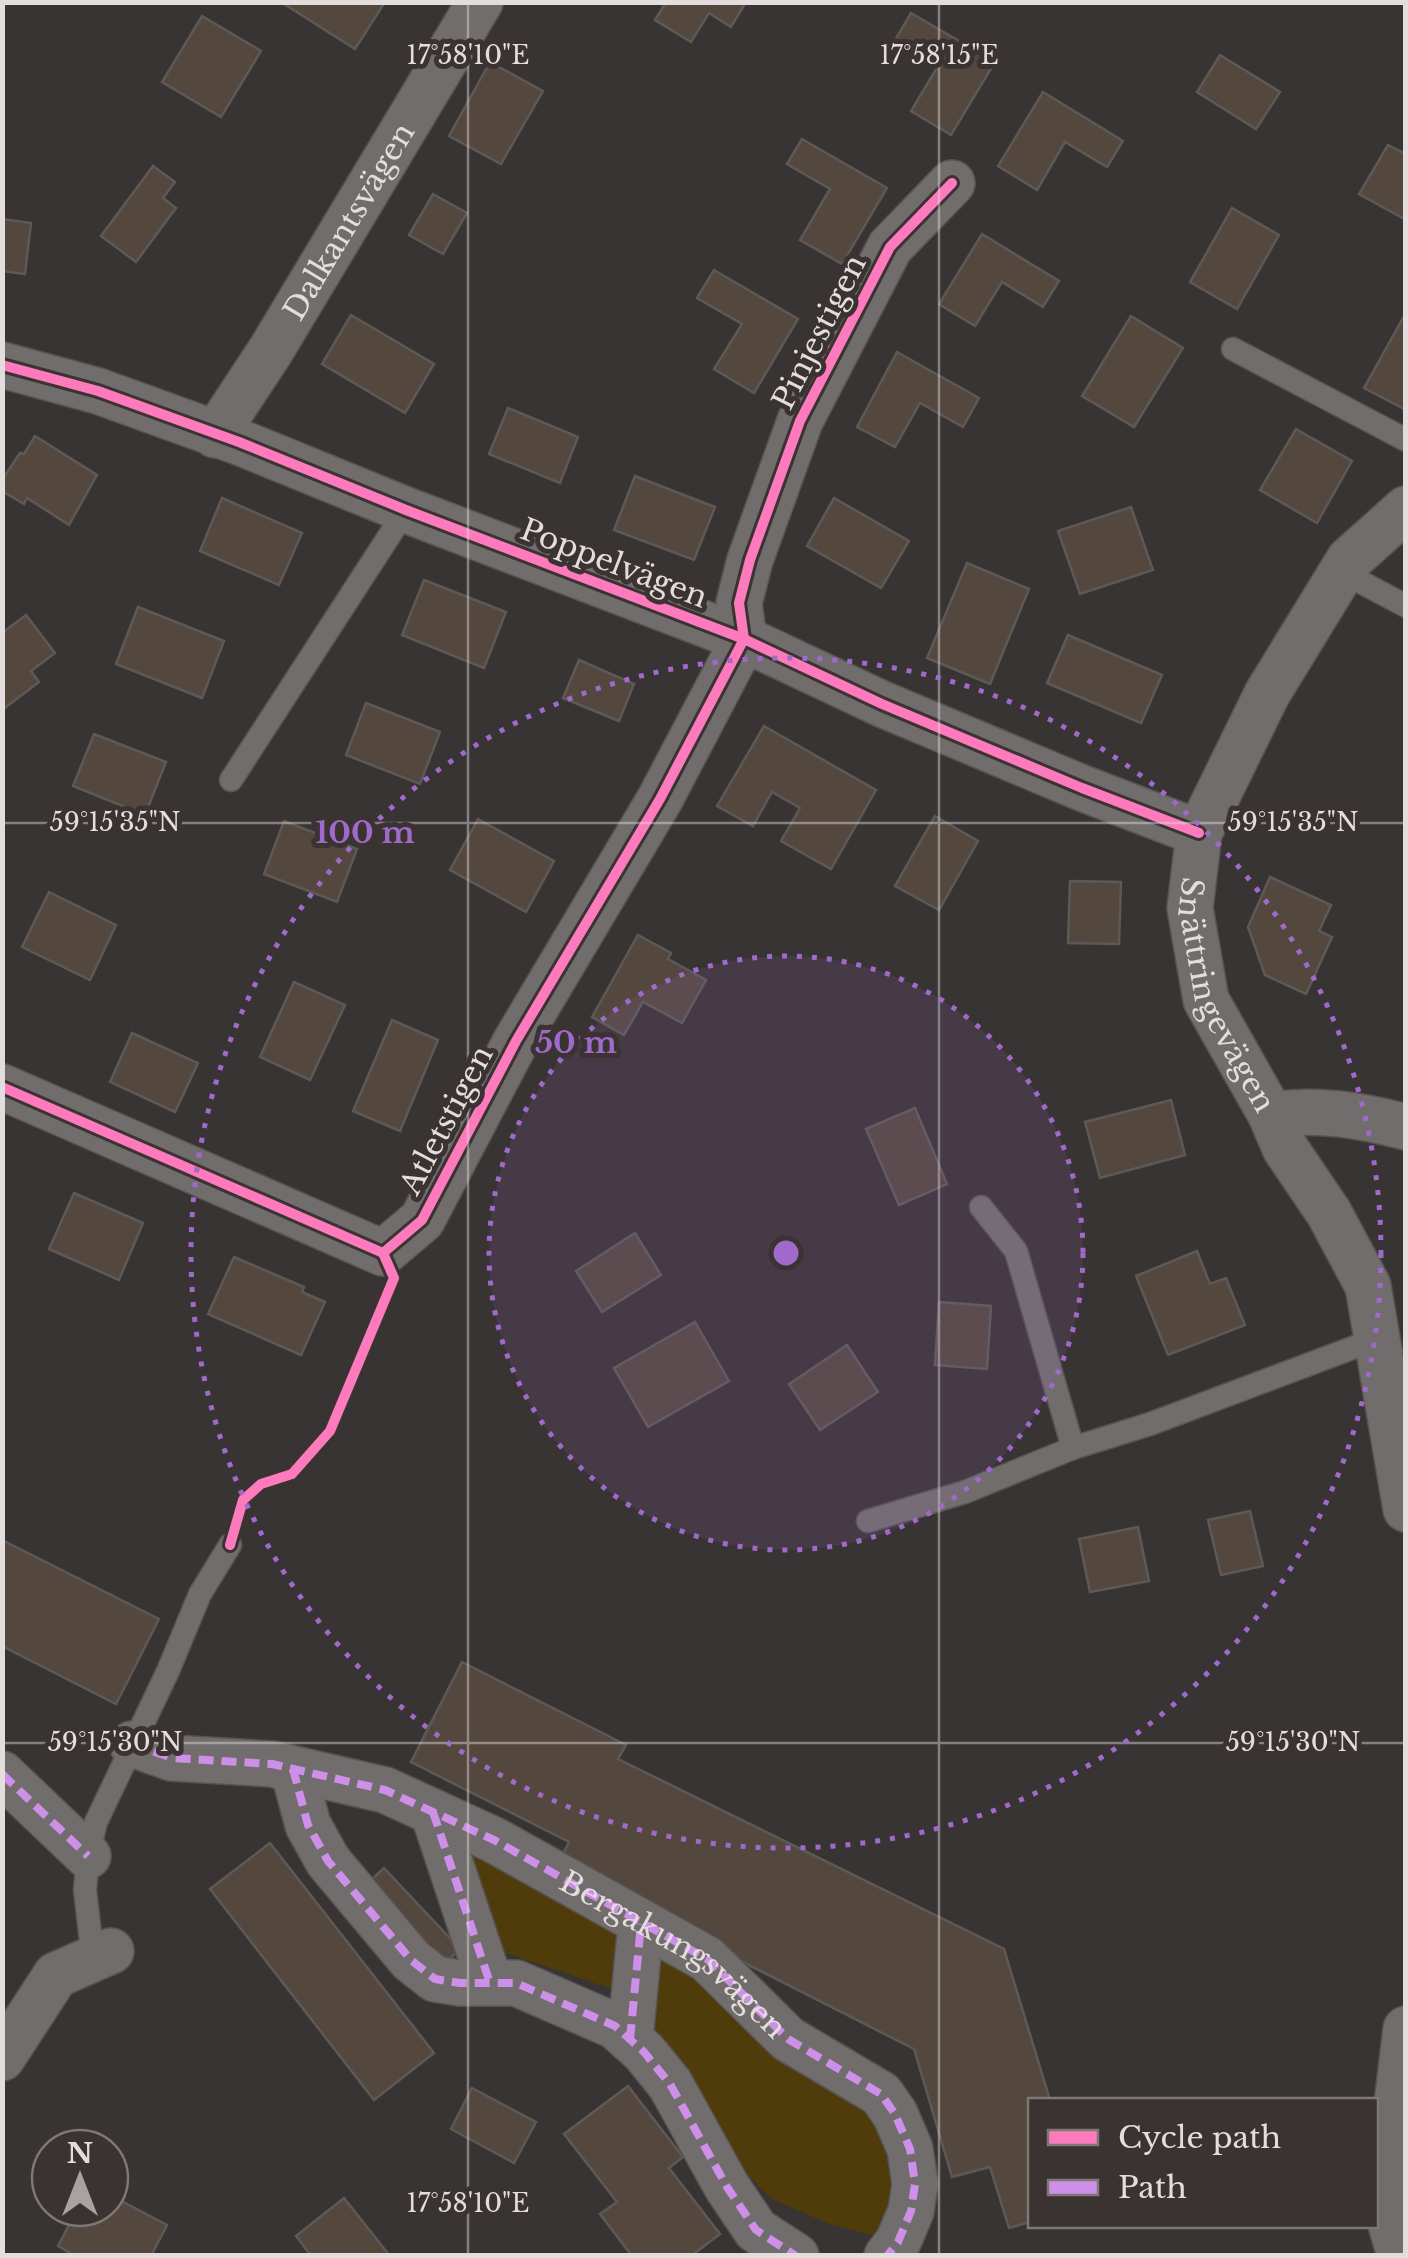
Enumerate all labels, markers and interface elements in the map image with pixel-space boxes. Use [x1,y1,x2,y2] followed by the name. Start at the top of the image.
[407,40,529,71] text: 17°58'10"E
[879,40,999,71] text: 17°58'15"E
[275,116,422,327] street label: Dalkantsvägen
[764,248,874,416] street label: Pinjestigen
[515,510,713,616] street label: Poppelvägen
[50,807,180,838] text: 59°15'35"N
[1228,807,1358,838] text: 59°15'35"N
[315,814,415,851] text: 100 m
[1171,875,1284,1118] street label: Snättringevägen
[535,1024,617,1061] text: 50 m
[391,1039,501,1202] street label: Atletstigen
[768,1235,804,1271] centre of rings
[48,1727,182,1758] text: 59°15'30"N
[1226,1727,1360,1758] text: 59°15'30"N
[554,1862,794,2046] street label: Bergakungsvägen
[1028,2098,1378,2228] legend
[1118,2119,1281,2156] text: Cycle path
[30,2128,130,2228] north arrow
[67,2136,93,2171] text: N
[1118,2169,1187,2206] text: Path
[407,2188,529,2219] text: 17°58'10"E

